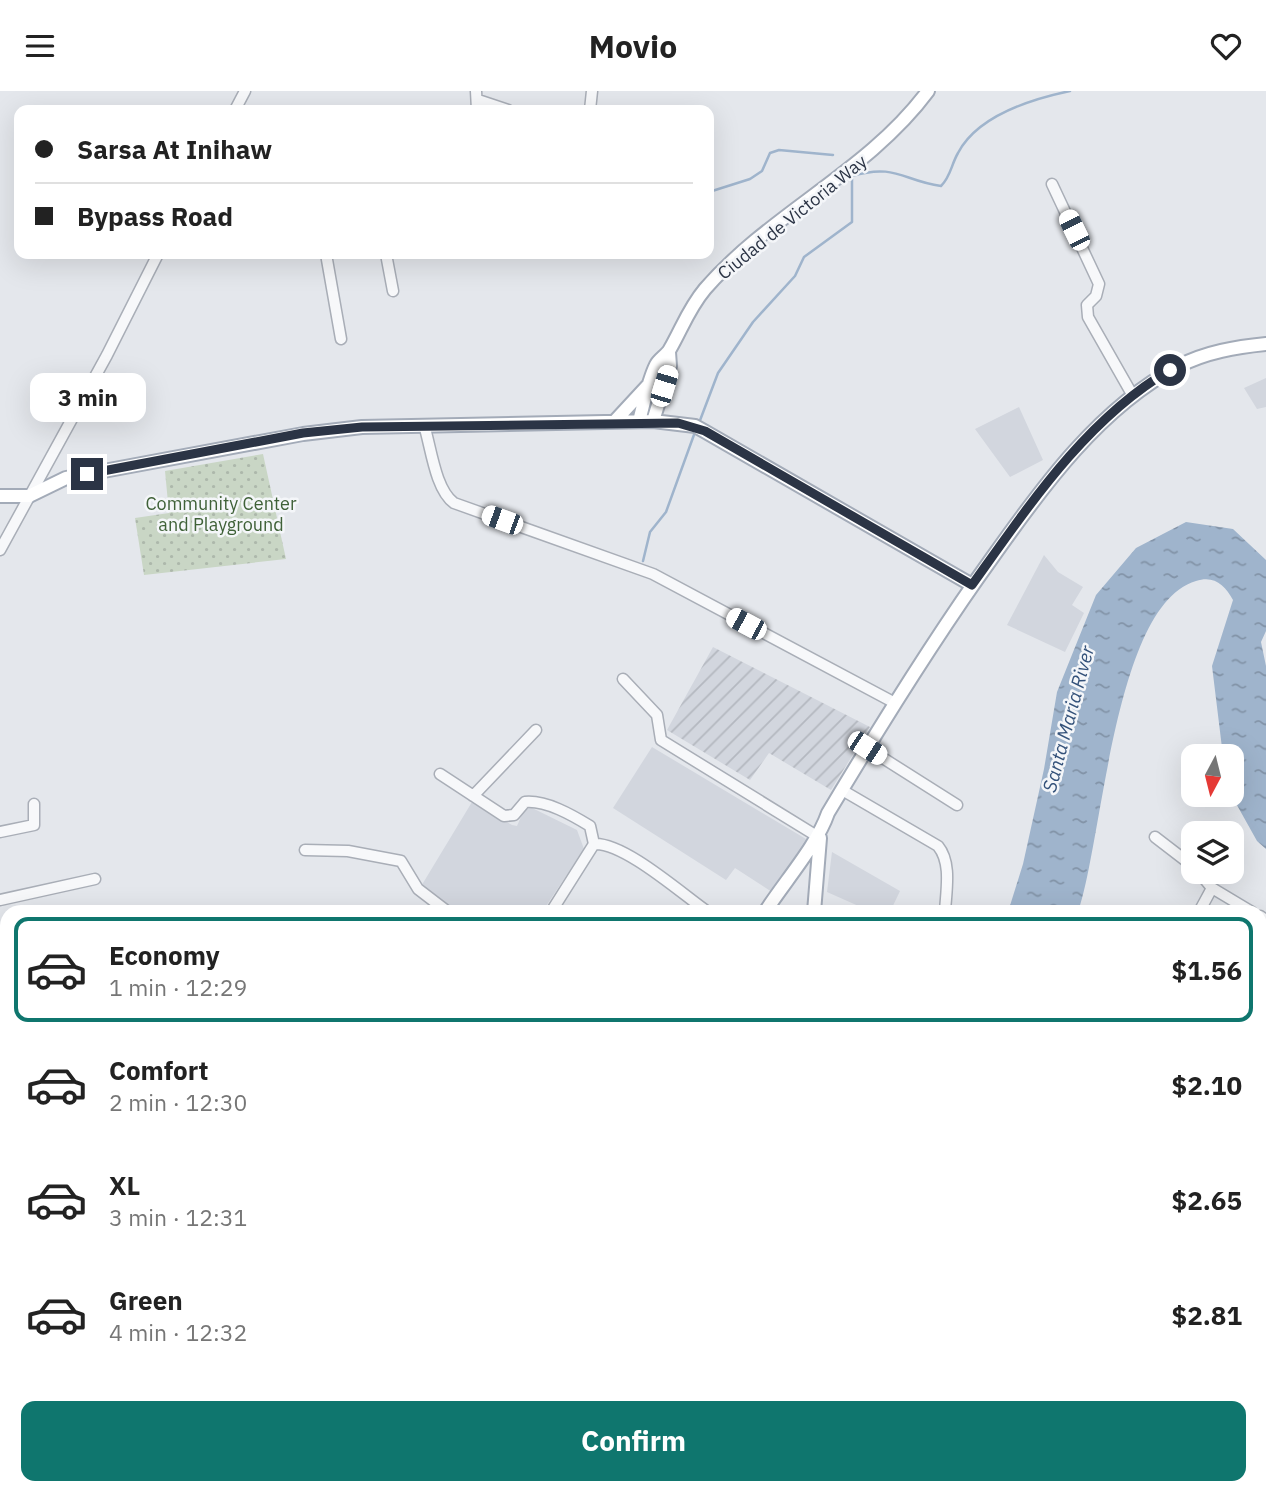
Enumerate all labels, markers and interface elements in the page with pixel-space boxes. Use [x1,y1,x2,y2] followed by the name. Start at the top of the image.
[589,25,677,67] text: Movio
[21,27,59,65] icon: menu
[1207,27,1245,65] icon: heart
[77,132,272,166] text: Sarsa At Inihaw
[713,150,871,284] street label: Ciudad de Victoria Way
[77,199,233,233] text: Bypass Road
[1056,207,1093,253] car
[1154,354,1186,386] route start
[648,363,681,409] car
[29,373,145,421] callout: 3 min
[58,382,118,412] text: 3 min
[71,458,103,490] route end
[145,492,297,536] park label: Community Center and Playground
[479,503,526,537] car
[723,605,770,643] car
[1037,642,1099,795] water label: Santa Maria River
[844,728,891,768] car
[1181,744,1244,807] north arrow
[1181,744,1244,884] map controls
[1181,821,1244,884] button: layers
[25,938,88,1001] icon: car
[109,938,220,972] text: Economy
[1172,953,1242,987] text: $1.56
[109,972,247,1002] text: 1 min · 12:29
[25,1053,88,1116] icon: car
[109,1053,208,1087] text: Comfort
[1172,1068,1242,1102] text: $2.10
[109,1087,247,1117] text: 2 min · 12:30
[25,1168,88,1231] icon: car
[109,1168,140,1202] text: XL
[1172,1183,1242,1217] text: $2.65
[109,1202,247,1232] text: 3 min · 12:31
[25,1283,88,1346] icon: car
[109,1283,183,1317] text: Green
[1172,1298,1242,1332] text: $2.81
[109,1317,247,1347] text: 4 min · 12:32
[21,1401,1246,1481] button: Confirm

